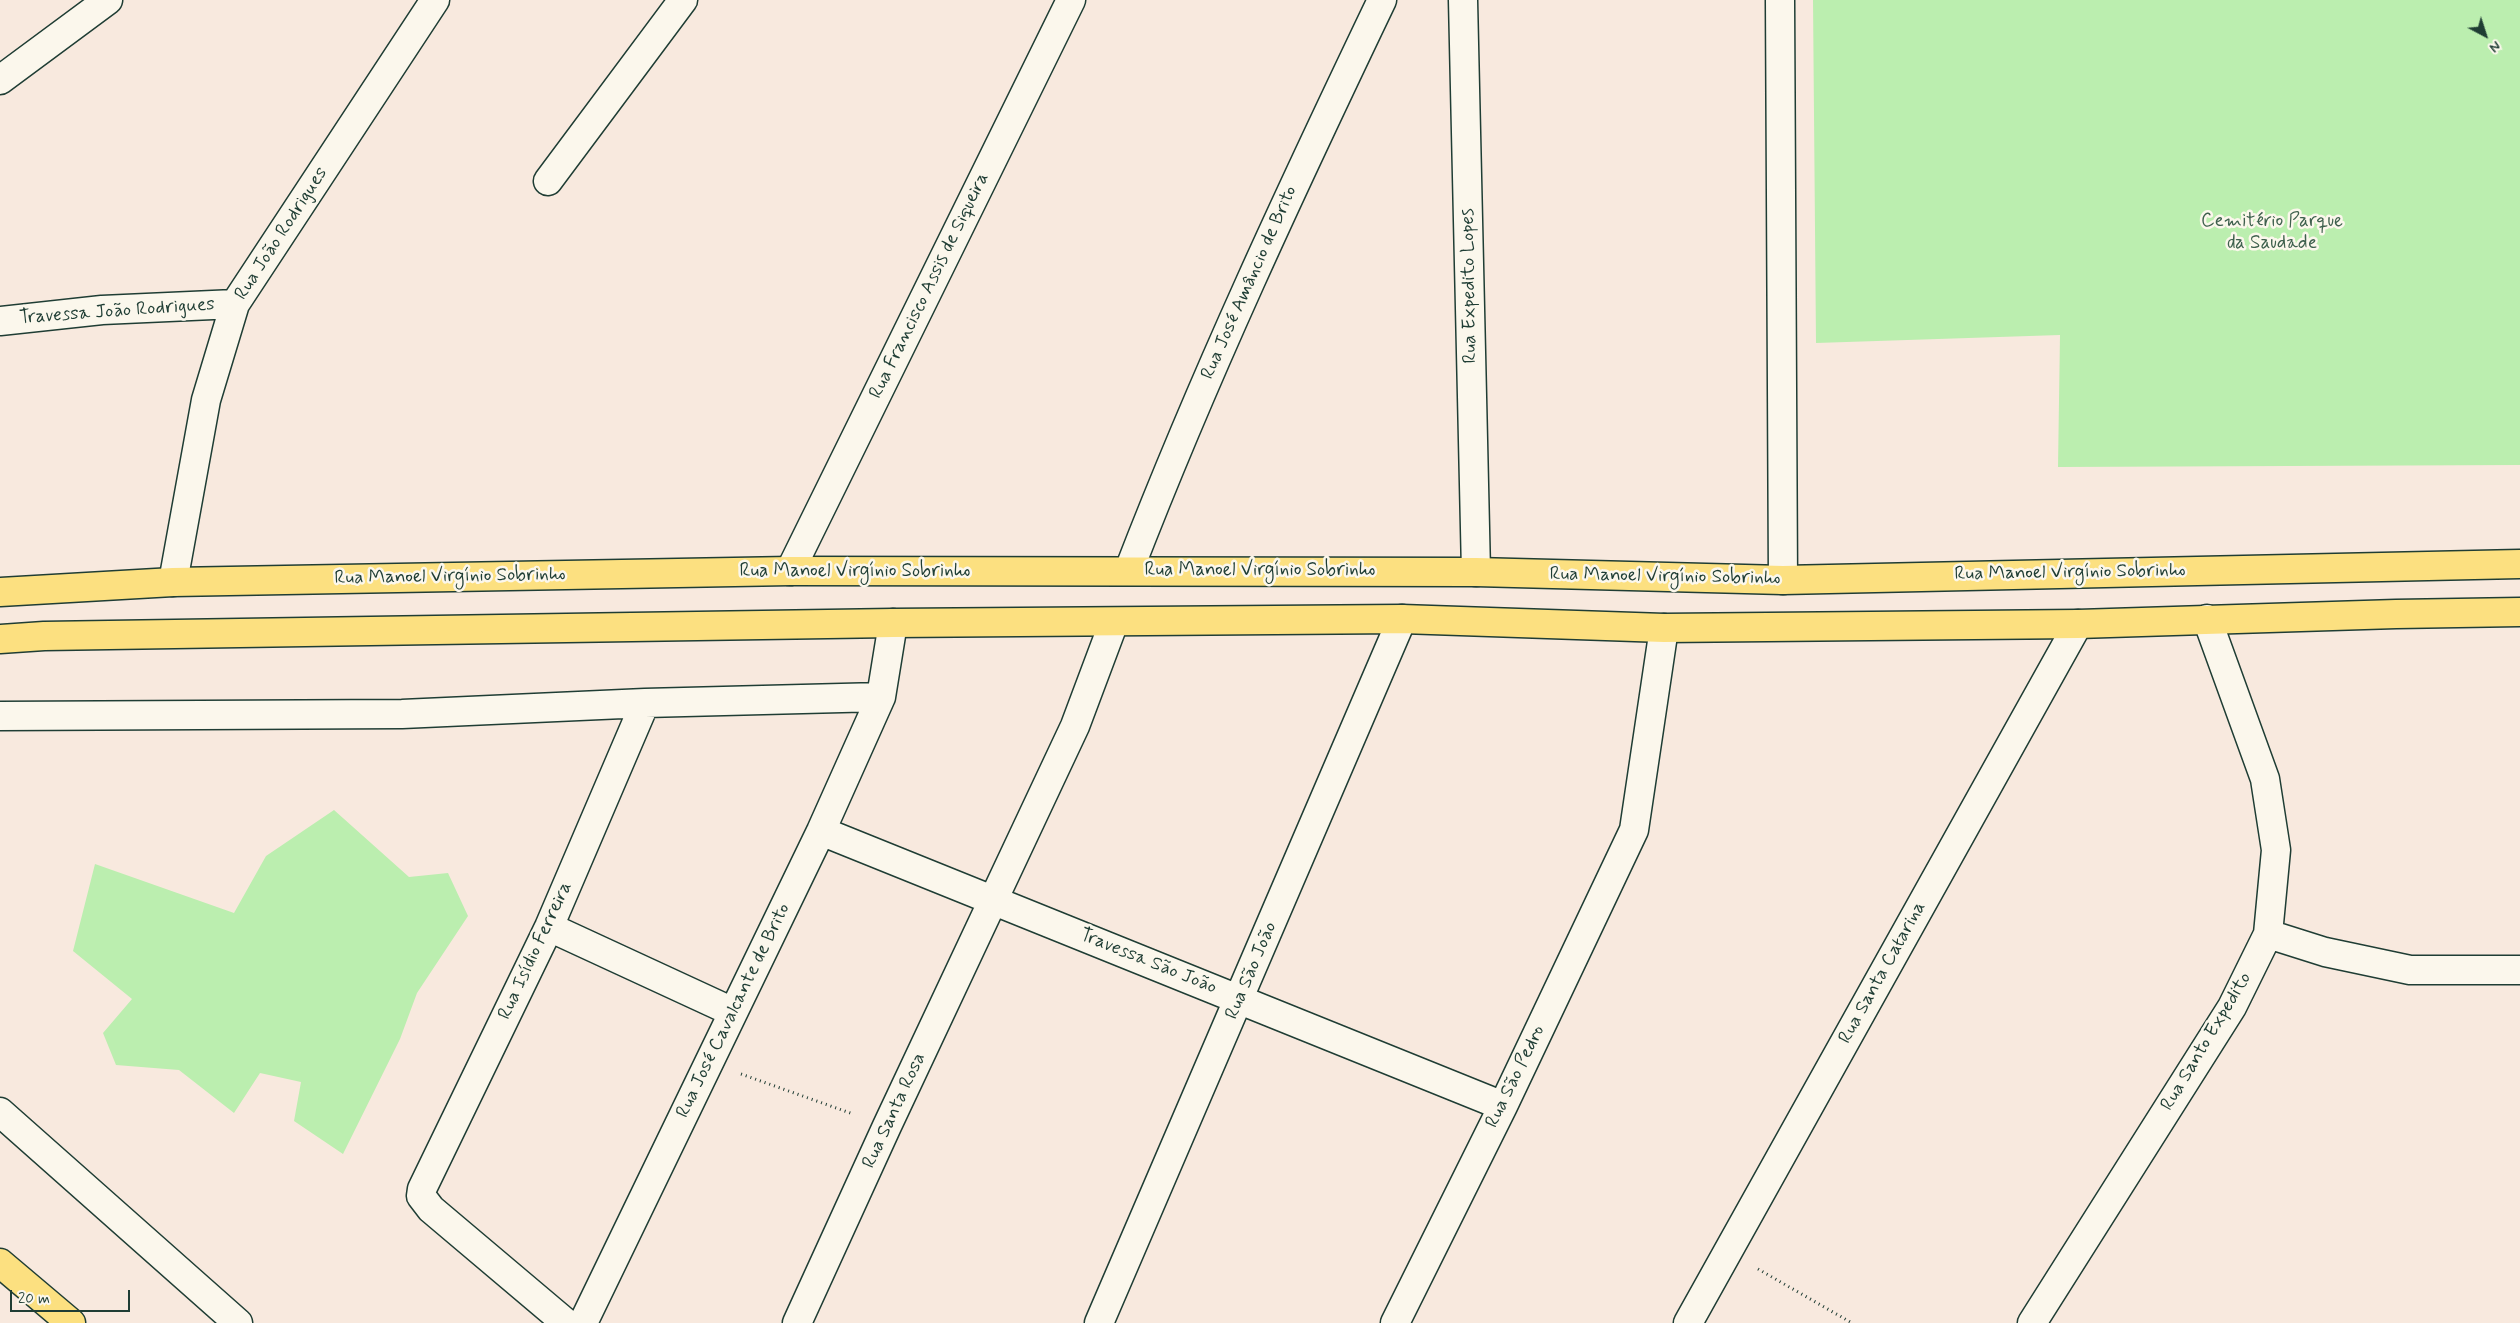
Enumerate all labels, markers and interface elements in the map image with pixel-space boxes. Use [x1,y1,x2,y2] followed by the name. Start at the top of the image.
[2460,10,2510,60] north arrow
[2485,37,2504,56] text: N
[231,163,333,305] street label: Rua João Rodrigues
[865,169,995,403] street label: Rua Francisco Assis de Siqueira
[1197,183,1303,383] street label: Rua José Amâncio de Brito
[1457,208,1483,364] street label: Rua Expedito Lopes
[2201,211,2343,255] park label: Cemitério Parque da Saudade
[19,294,215,330] street label: Travessa João Rodrigues
[1144,560,1376,582] street label: Rua Manoel Virgínio Sobrinho
[1954,560,2186,586] street label: Rua Manoel Virgínio Sobrinho
[739,561,971,583] street label: Rua Manoel Virgínio Sobrinho
[334,564,566,590] street label: Rua Manoel Virgínio Sobrinho
[1549,564,1781,590] street label: Rua Manoel Virgínio Sobrinho
[494,878,578,1024] street label: Rua Isídio Ferreira
[1834,898,1932,1048] street label: Rua Santa Catarina
[672,900,796,1122] street label: Rua José Cavalcante de Brito
[1221,919,1283,1023] street label: Rua São João
[1076,924,1220,1000] street label: Travessa São João
[2157,969,2257,1115] street label: Rua Santo Expedito
[1481,1022,1551,1132] street label: Rua São Pedro
[858,1050,932,1172] street label: Rua Santa Rosa
[12,1280,132,1312] scale bar
[18,1289,50,1309] text: 20 m

